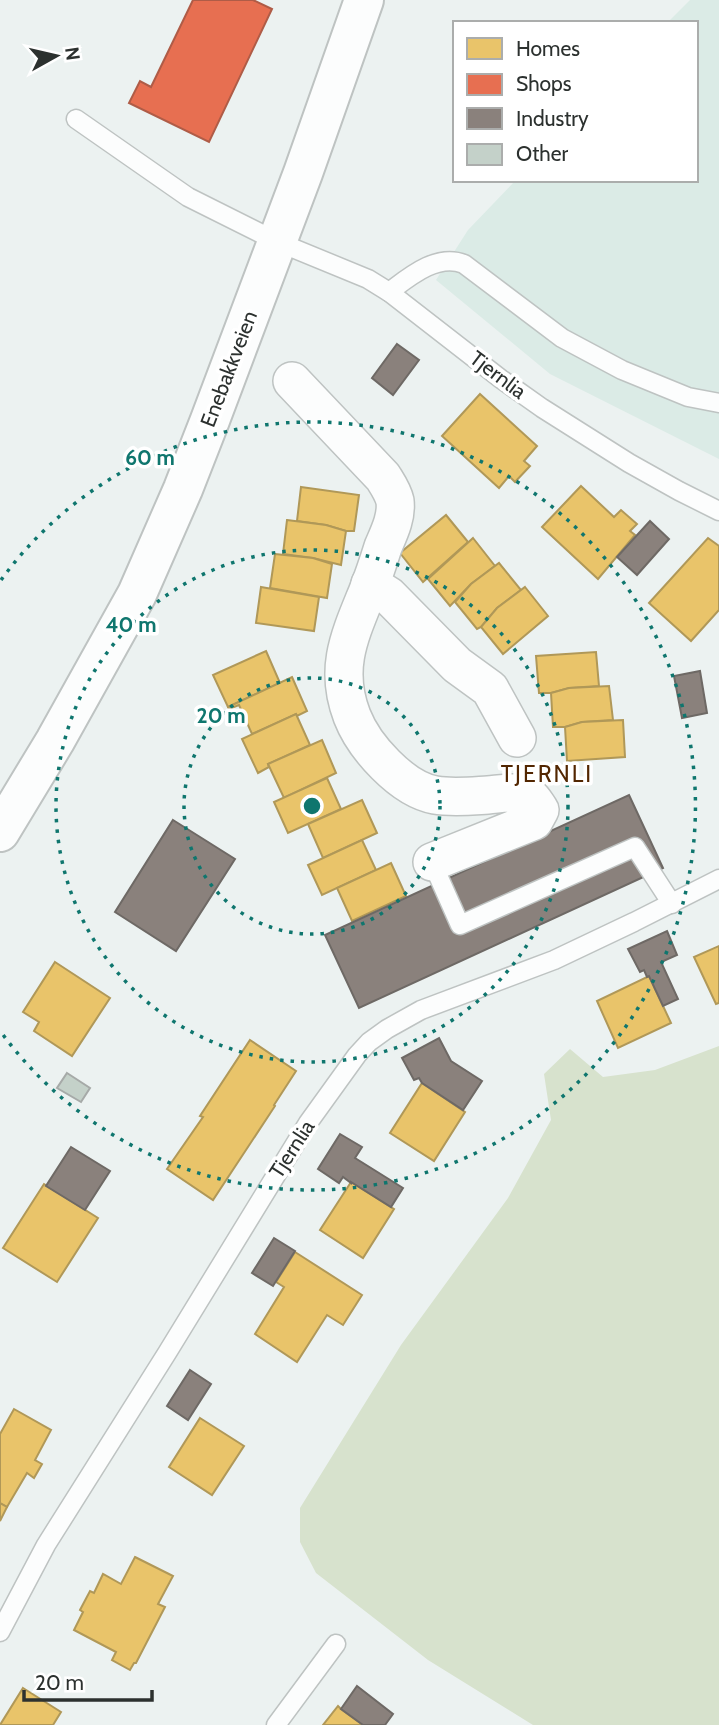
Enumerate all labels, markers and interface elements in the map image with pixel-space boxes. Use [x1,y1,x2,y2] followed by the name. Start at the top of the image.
[21,21,91,91] north arrow
[453,21,698,182] legend
[516,36,580,61] text: Homes
[60,45,85,62] text: N
[516,71,572,96] text: Shops
[516,106,589,131] text: Industry
[516,141,568,166] text: Other
[195,307,262,430] street label: Enebakkveien
[465,345,531,405] street label: Tjernlia
[125,445,175,470] text: 60 m
[106,612,156,637] text: 40 m
[197,703,245,728] text: 20 m
[501,760,593,788] district label: TJERNLI
[300,794,324,818] centre of rings
[264,1115,320,1183] street label: Tjernlia
[24,1658,152,1702] scale bar
[35,1670,84,1695] text: 20 m

